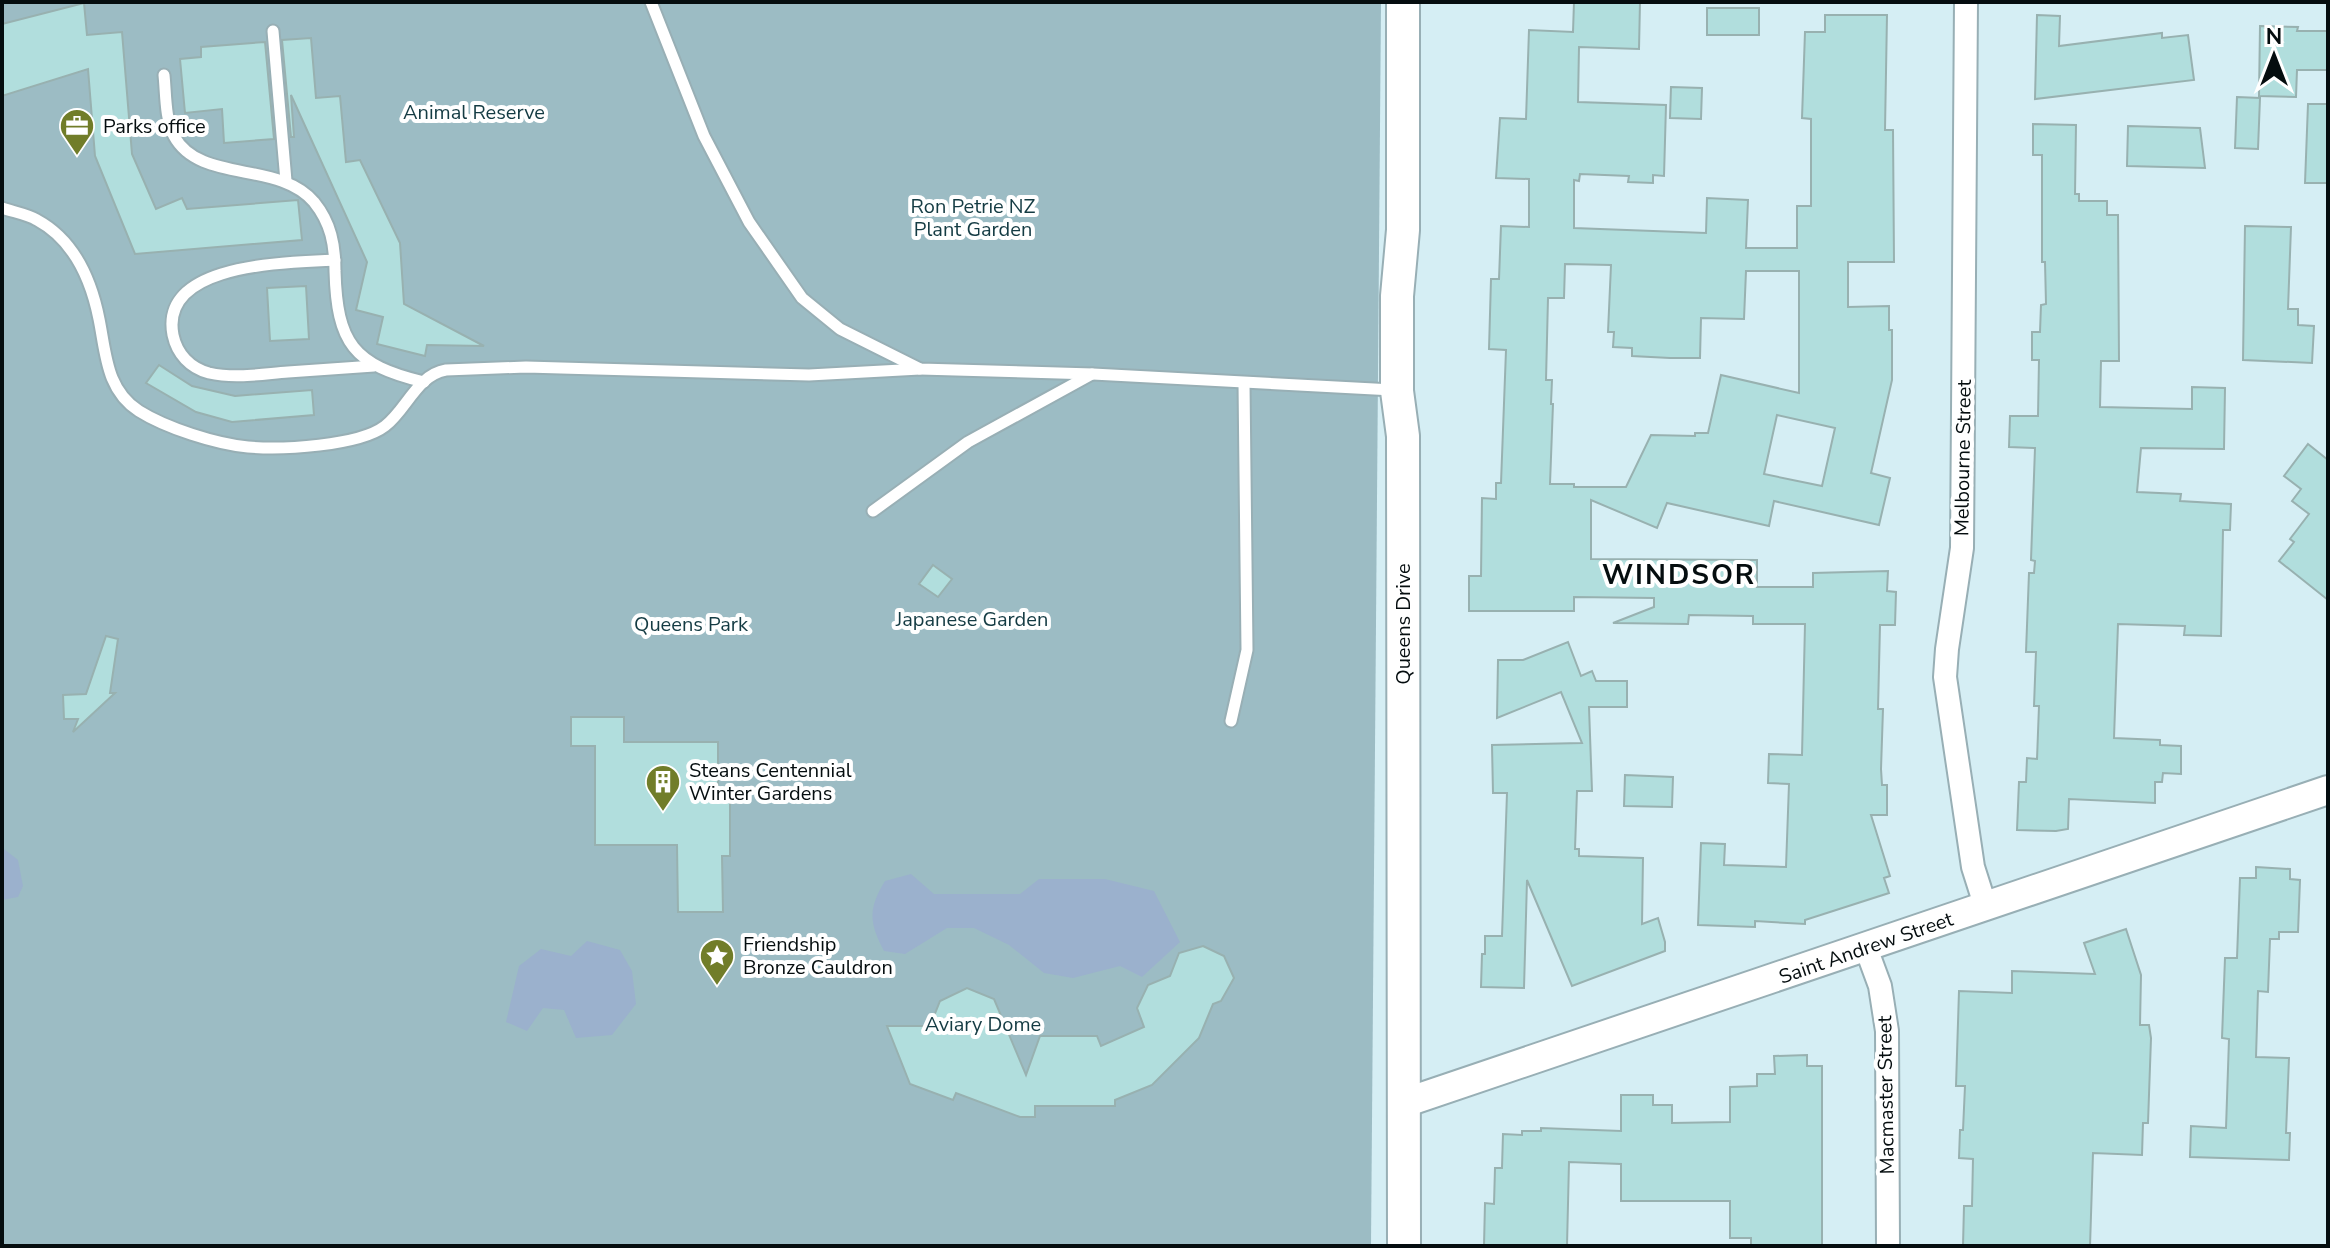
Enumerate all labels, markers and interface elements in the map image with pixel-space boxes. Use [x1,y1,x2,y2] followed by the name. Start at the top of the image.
[2234,16,2314,96] north arrow
[2266,22,2282,52] text: N
[403,99,545,126] park label: Animal Reserve
[58,107,96,157] office icon: Parks office
[103,113,206,140] place label: Parks office
[911,193,1036,243] park label: Ron Petrie NZ Plant Garden
[1948,379,1978,536] street label: Melbourne Street
[1602,556,1756,594] district label: WINDSOR
[1390,563,1417,685] street label: Queens Drive
[895,606,1048,633] park label: Japanese Garden
[634,611,749,638] park label: Queens Park
[689,757,852,807] place label: Steans Centennial Winter Gardens
[644,763,682,813] building icon: Steans Centennial Winter Gardens
[1775,905,1958,991] street label: Saint Andrew Street
[743,931,893,981] place label: Friendship Bronze Cauldron
[698,937,736,987] place icon: Friendship Bronze Cauldron
[925,1011,1041,1038] park label: Aviary Dome
[1871,1014,1901,1175] street label: Macmaster Street

